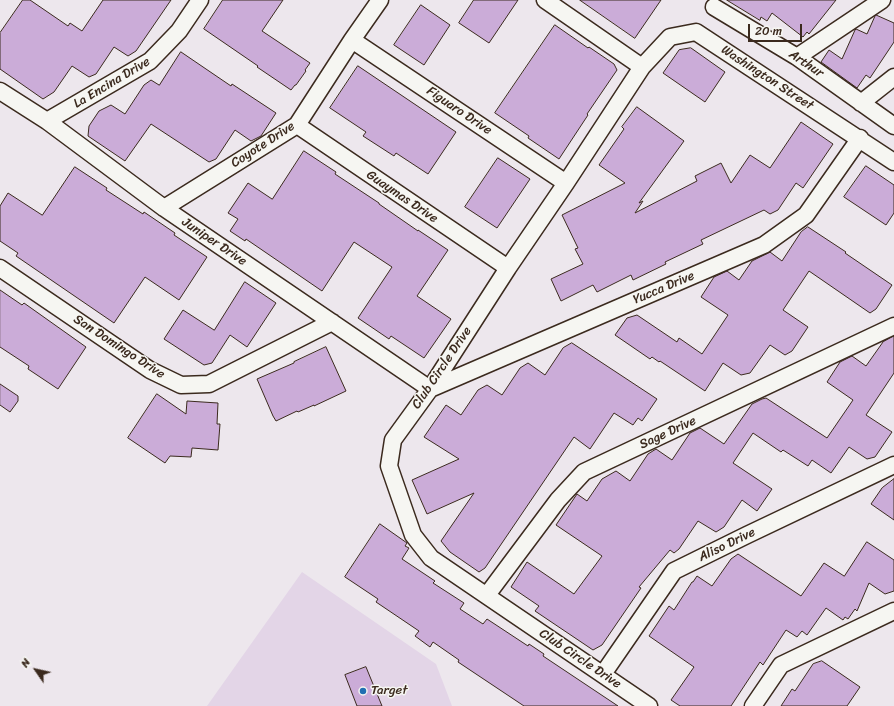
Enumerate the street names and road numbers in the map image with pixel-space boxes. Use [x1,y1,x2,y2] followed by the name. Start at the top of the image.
[718,42,816,114] street label: Washington Street
[786,47,826,81] street label: Arthur
[71,54,153,112] street label: La Encina Drive
[423,83,495,139] street label: Figuaro Drive
[228,119,298,171] street label: Coyote Drive
[363,167,441,227] street label: Guaymas Drive
[179,215,249,269] street label: Juniper Drive
[631,268,697,308] street label: Yucca Drive
[70,312,168,382] street label: San Domingo Drive
[409,324,475,412] street label: Club Circle Drive
[637,413,699,453] street label: Sage Drive
[696,525,758,565] street label: Aliso Drive
[536,626,624,692] street label: Club Circle Drive

